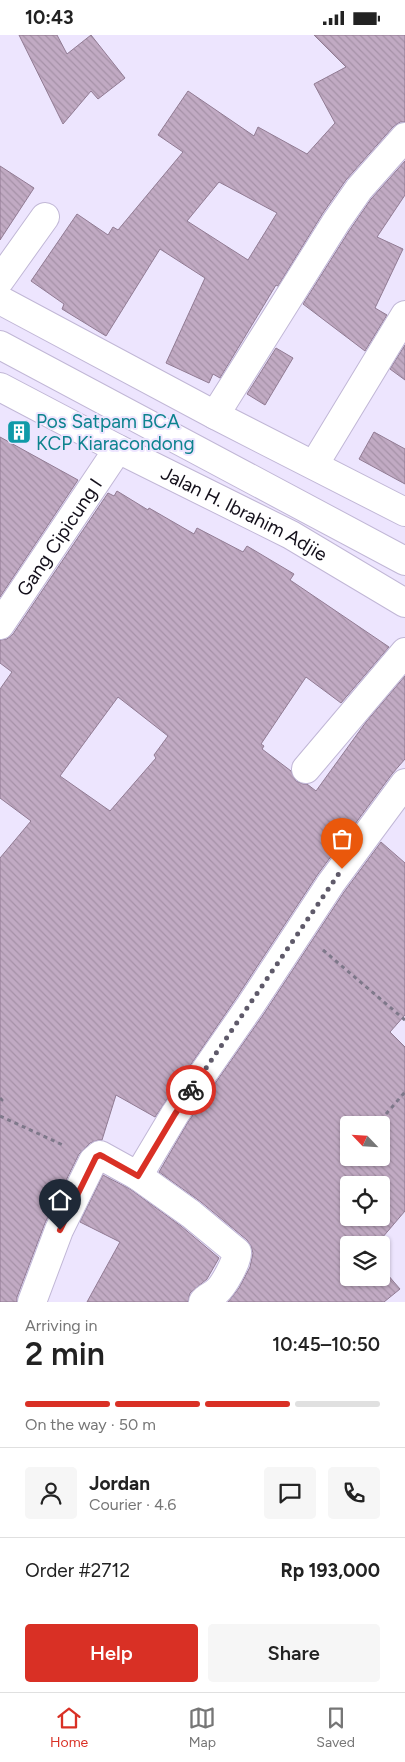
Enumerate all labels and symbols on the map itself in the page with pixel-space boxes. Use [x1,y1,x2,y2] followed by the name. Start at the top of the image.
[36,410,195,455] place label: Pos Satpam BCA KCP Kiaracondong
[6,419,32,445] building icon: Pos Satpam BCA KCP Kiaracondong
[157,461,332,566] street label: Jalan H. Ibrahim Adjie
[11,474,107,600] street label: Gang Cipicung I
[321,818,363,869] pin
[166,1065,216,1115] courier
[340,1116,390,1166] north arrow
[39,1179,81,1230] pin

